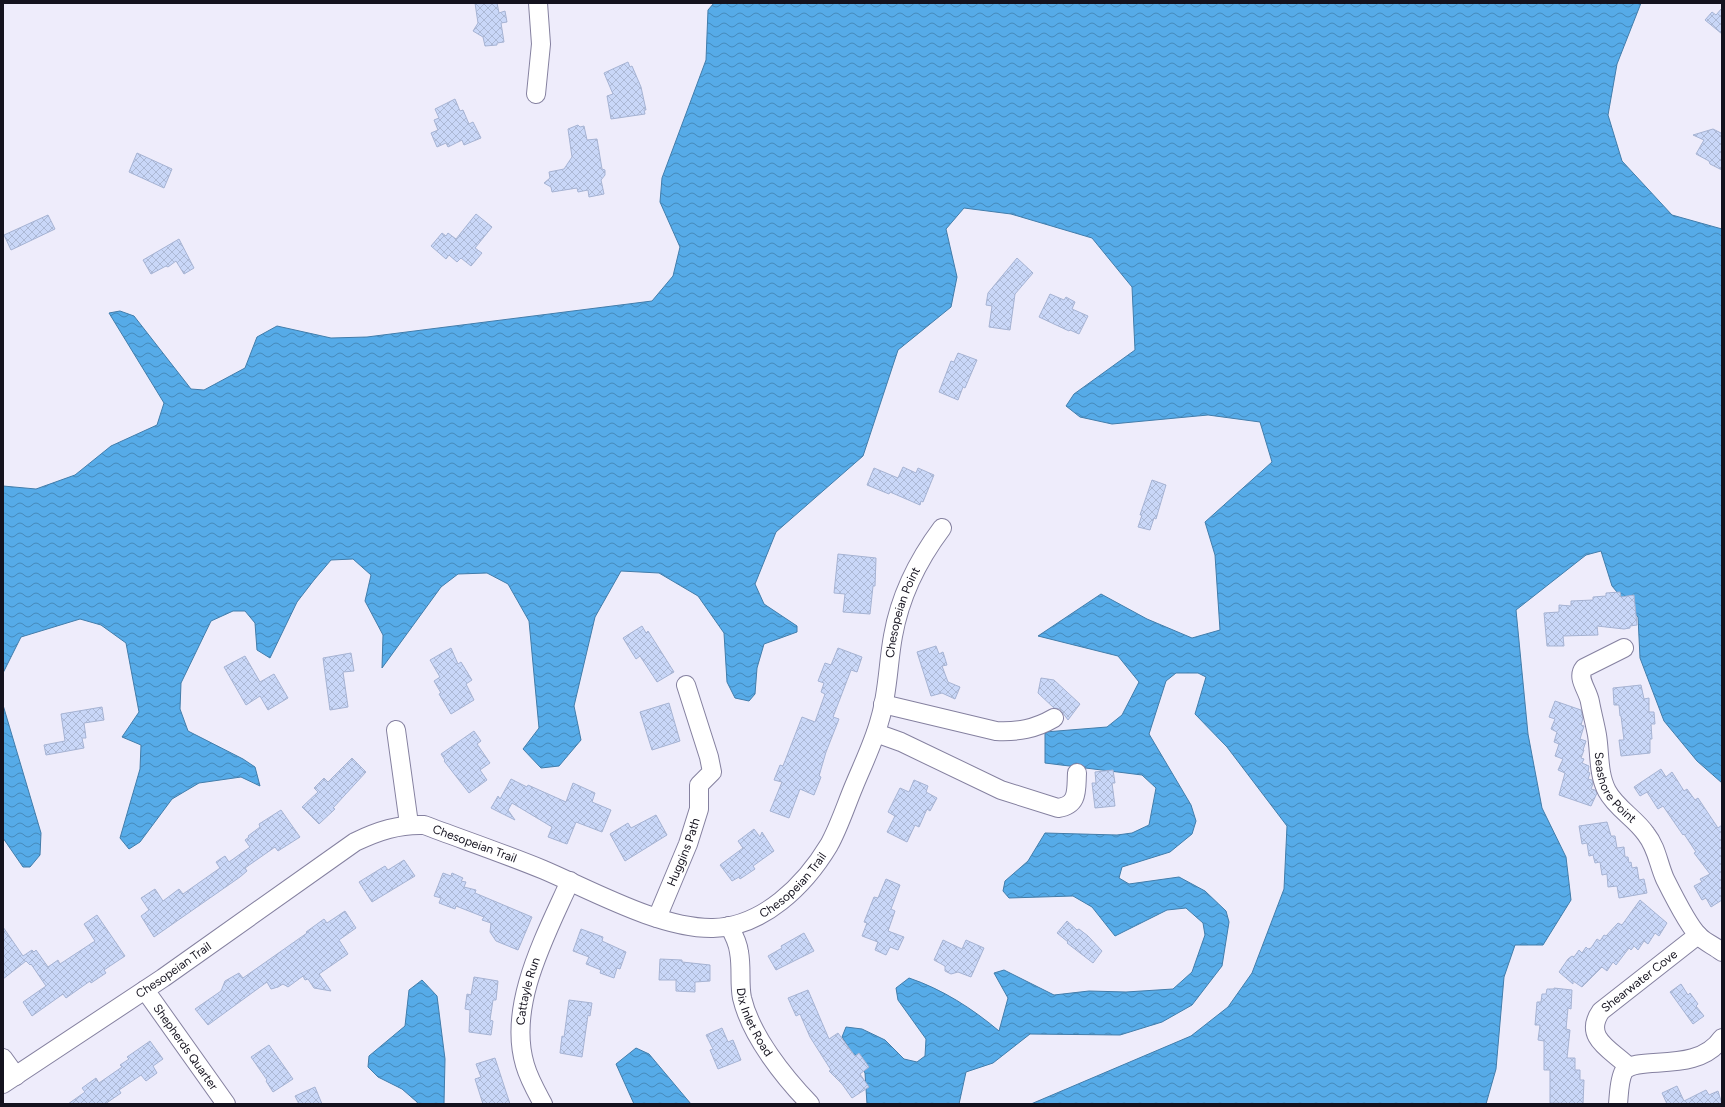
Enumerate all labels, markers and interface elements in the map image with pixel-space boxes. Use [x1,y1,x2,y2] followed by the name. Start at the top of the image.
[883,564,923,659] street label: Chesopeian Point
[1592,751,1639,826] street label: Seashore Point
[664,816,703,888] street label: Huggins Path
[431,822,519,866] street label: Chesopeian Trail
[757,850,829,921] street label: Chesopeian Trail
[133,939,214,1001] street label: Chesopeian Trail
[1599,947,1680,1015] street label: Shearwater Cove
[514,955,543,1026] street label: Cattayle Run
[734,987,775,1059] street label: Dix Inlet Road
[150,1001,221,1093] street label: Shepherds Quarter

